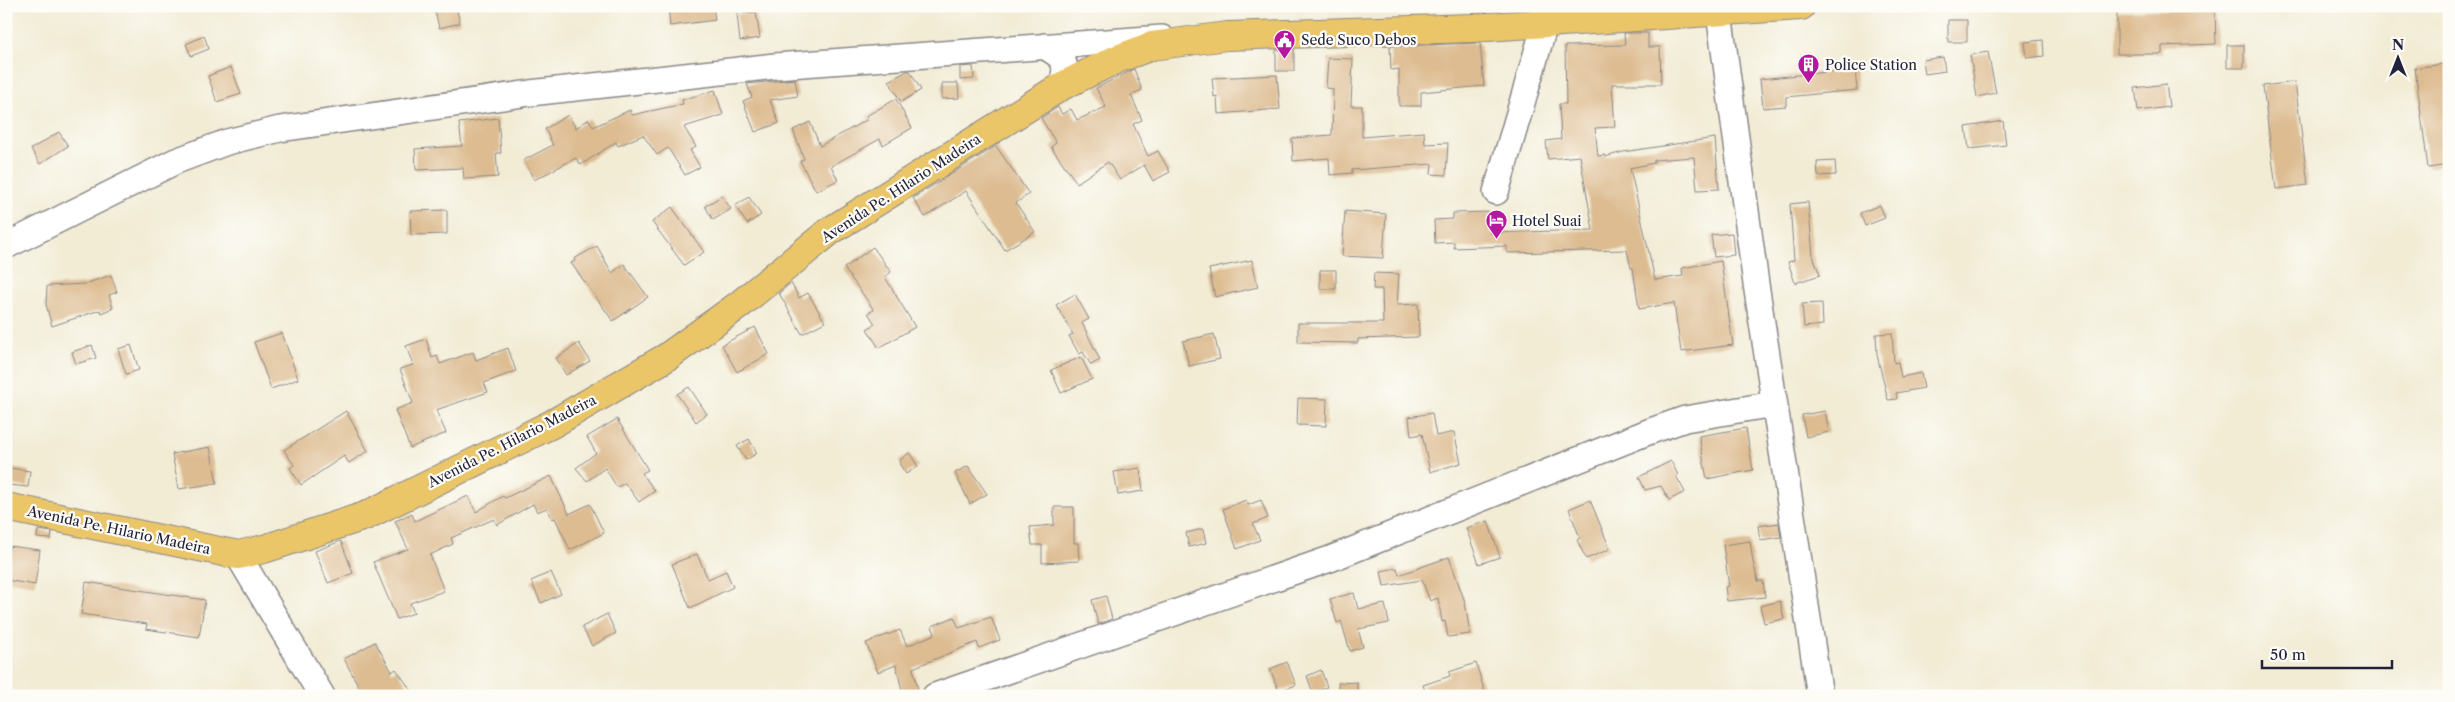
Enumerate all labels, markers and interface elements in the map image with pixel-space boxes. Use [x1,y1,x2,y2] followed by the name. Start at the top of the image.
[1273,28,1297,59] public building icon: Sede Suco Debos
[1301,31,1416,49] place label: Sede Suco Debos
[2372,32,2422,82] north arrow
[2392,36,2404,54] text: N
[1797,53,1821,84] building icon: Police Station
[1825,56,1917,74] place label: Police Station
[817,129,985,247] street label: Avenida Pe. Hilario Madeira
[1484,209,1508,240] hotel icon: Hotel Suai
[1512,212,1582,230] place label: Hotel Suai
[424,390,600,492] street label: Avenida Pe. Hilario Madeira
[25,502,213,558] street label: Avenida Pe. Hilario Madeira
[2262,637,2392,669] scale bar
[2270,645,2306,664] text: 50 m

